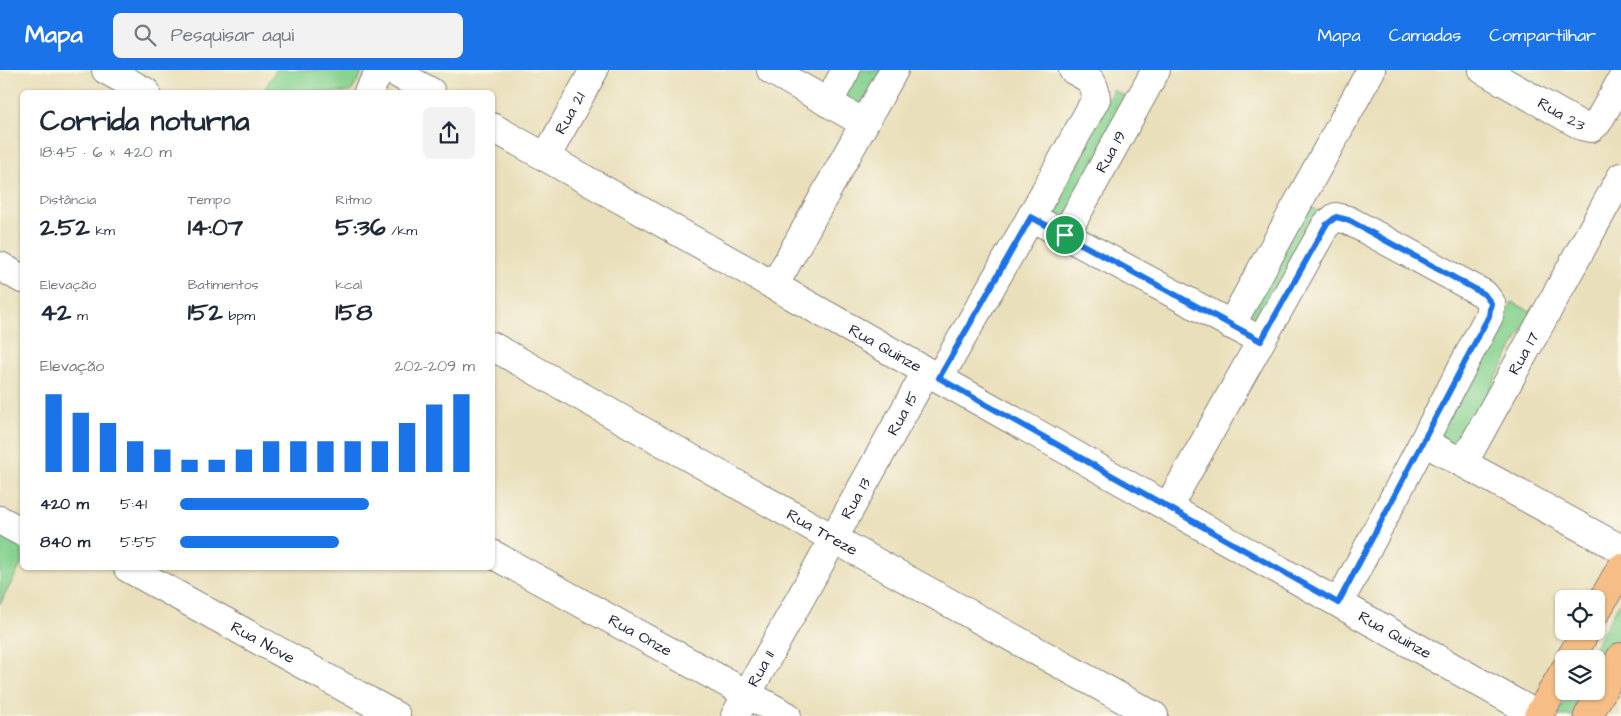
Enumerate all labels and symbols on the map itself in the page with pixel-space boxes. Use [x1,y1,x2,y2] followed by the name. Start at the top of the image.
[550,88,591,138] street label: Rua 21
[1534,92,1589,137] street label: Rua 23
[1090,127,1131,177] street label: Rua 19
[1044,214,1086,256] pin
[845,319,926,378] street label: Rua Quinze
[1503,328,1545,379] street label: Rua 17
[882,387,924,440] street label: Rua 15
[836,474,876,523] street label: Rua 13
[783,503,862,561] street label: Rua Treze
[1354,606,1436,664] street label: Rua Quinze
[604,609,676,662] street label: Rua Onze
[227,616,299,669] street label: Rua Nove
[742,647,780,691] street label: Rua 11

